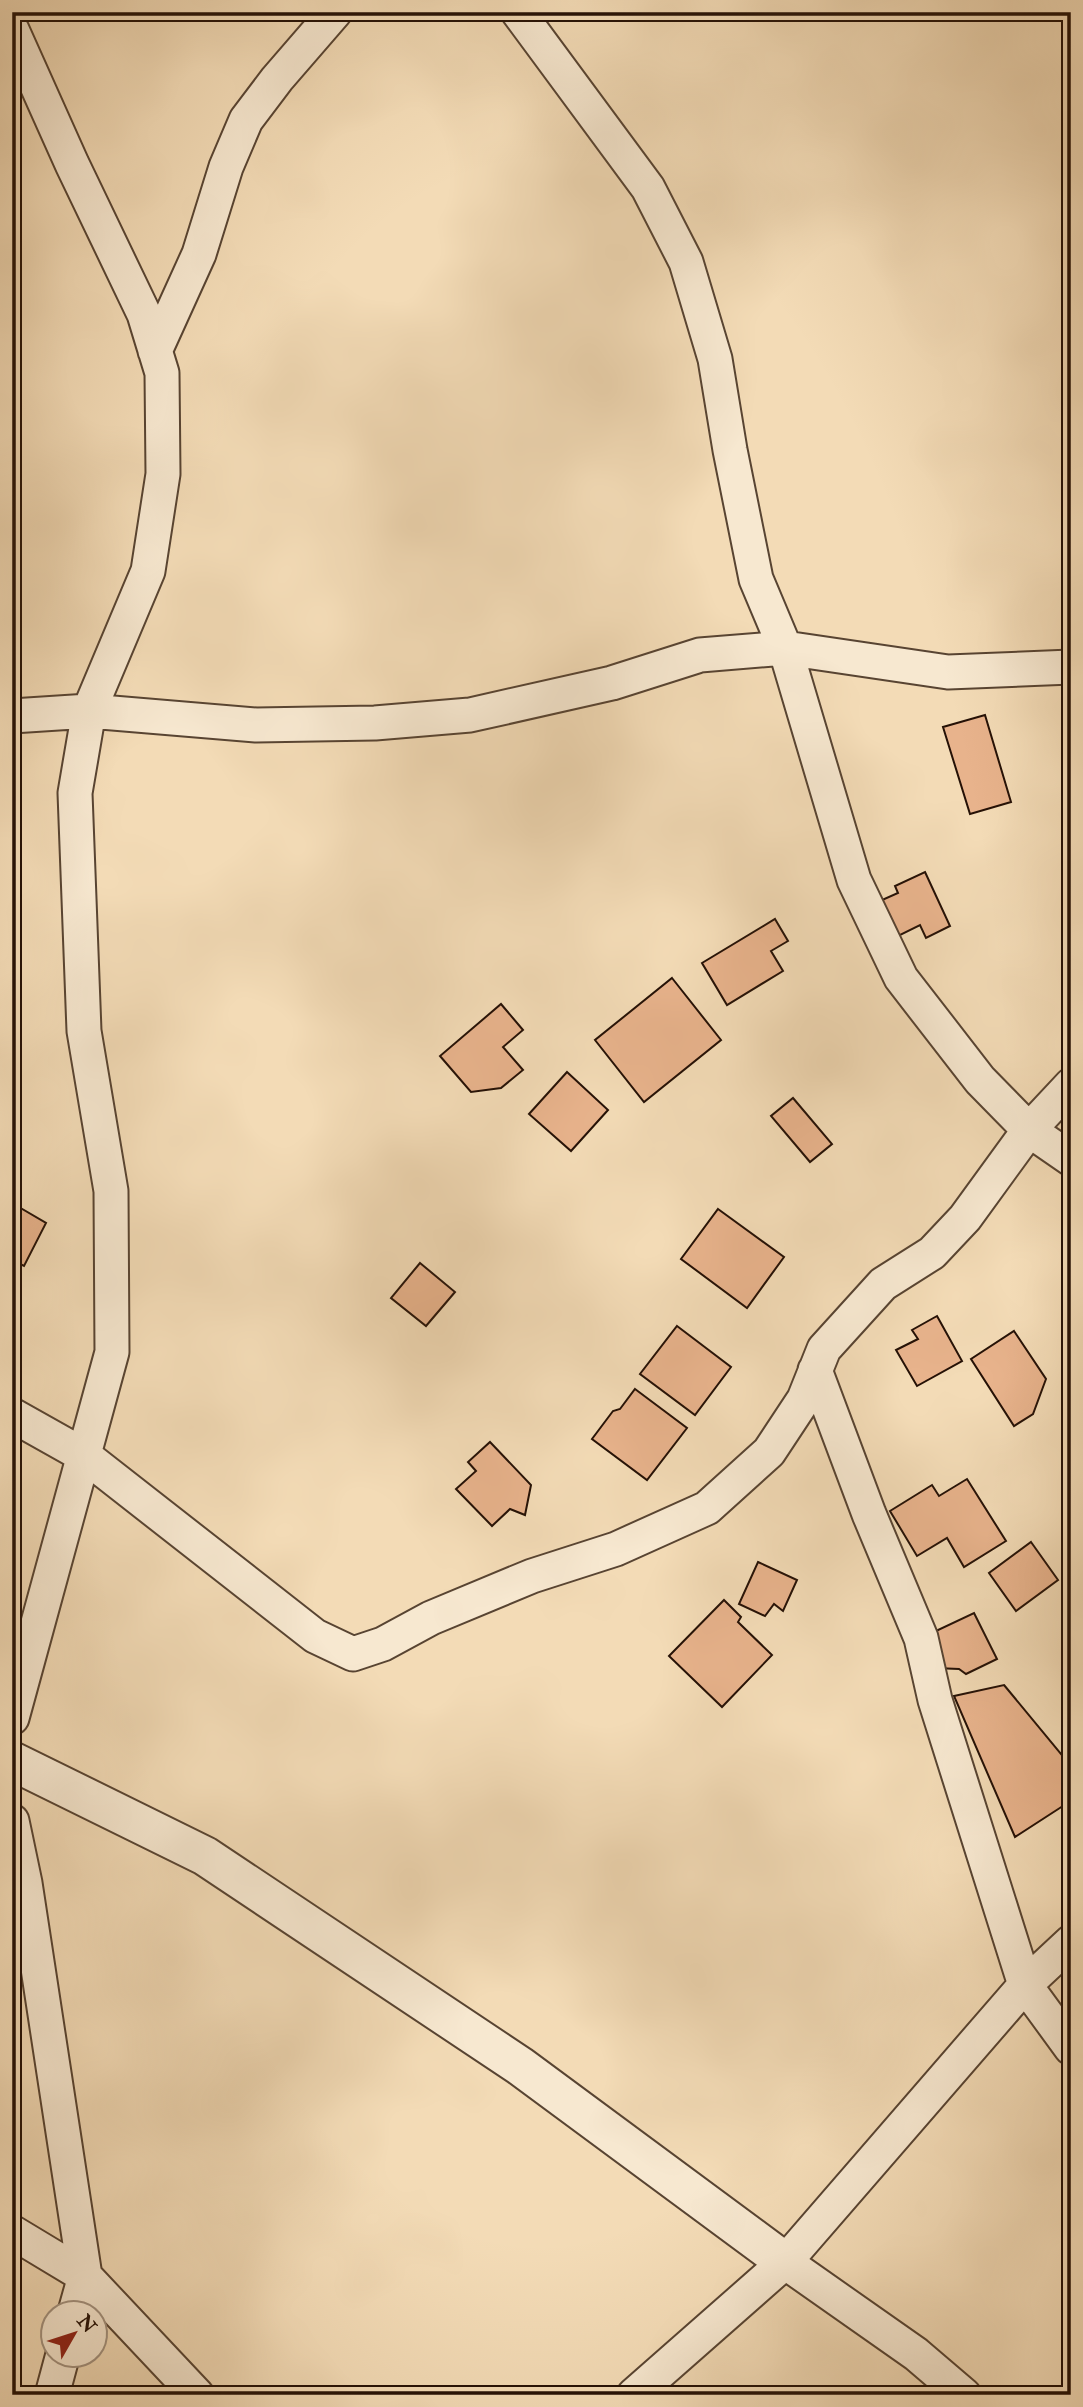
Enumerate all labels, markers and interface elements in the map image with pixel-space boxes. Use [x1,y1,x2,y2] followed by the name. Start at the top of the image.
[38,2298,108,2368] north arrow
[71,2309,102,2339] text: N

